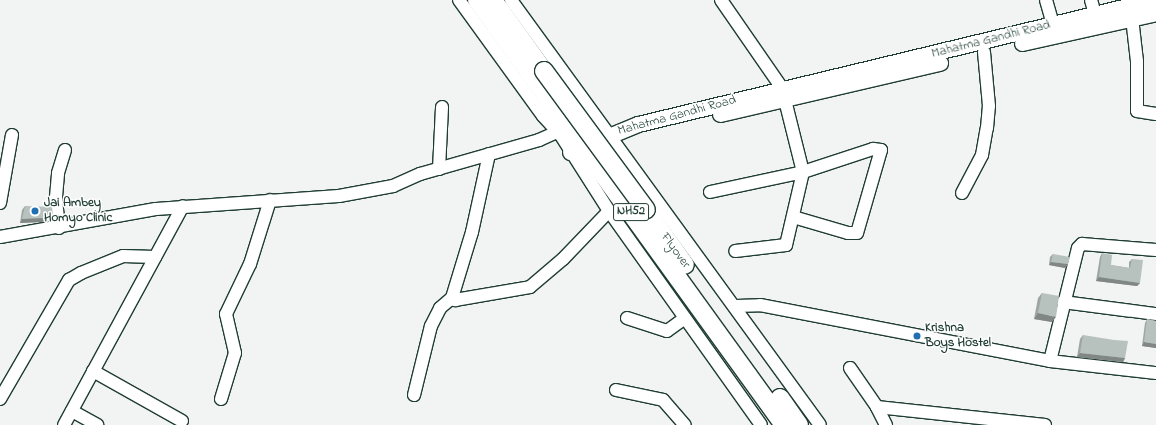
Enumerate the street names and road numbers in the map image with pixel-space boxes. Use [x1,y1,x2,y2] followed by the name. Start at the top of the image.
[930,18,1052,62] street label: Mahatma Gandhi Road
[616,93,738,139] street label: Mahatma Gandhi Road
[613,202,649,222] road number: NH52
[657,230,693,272] street label: Flyover

